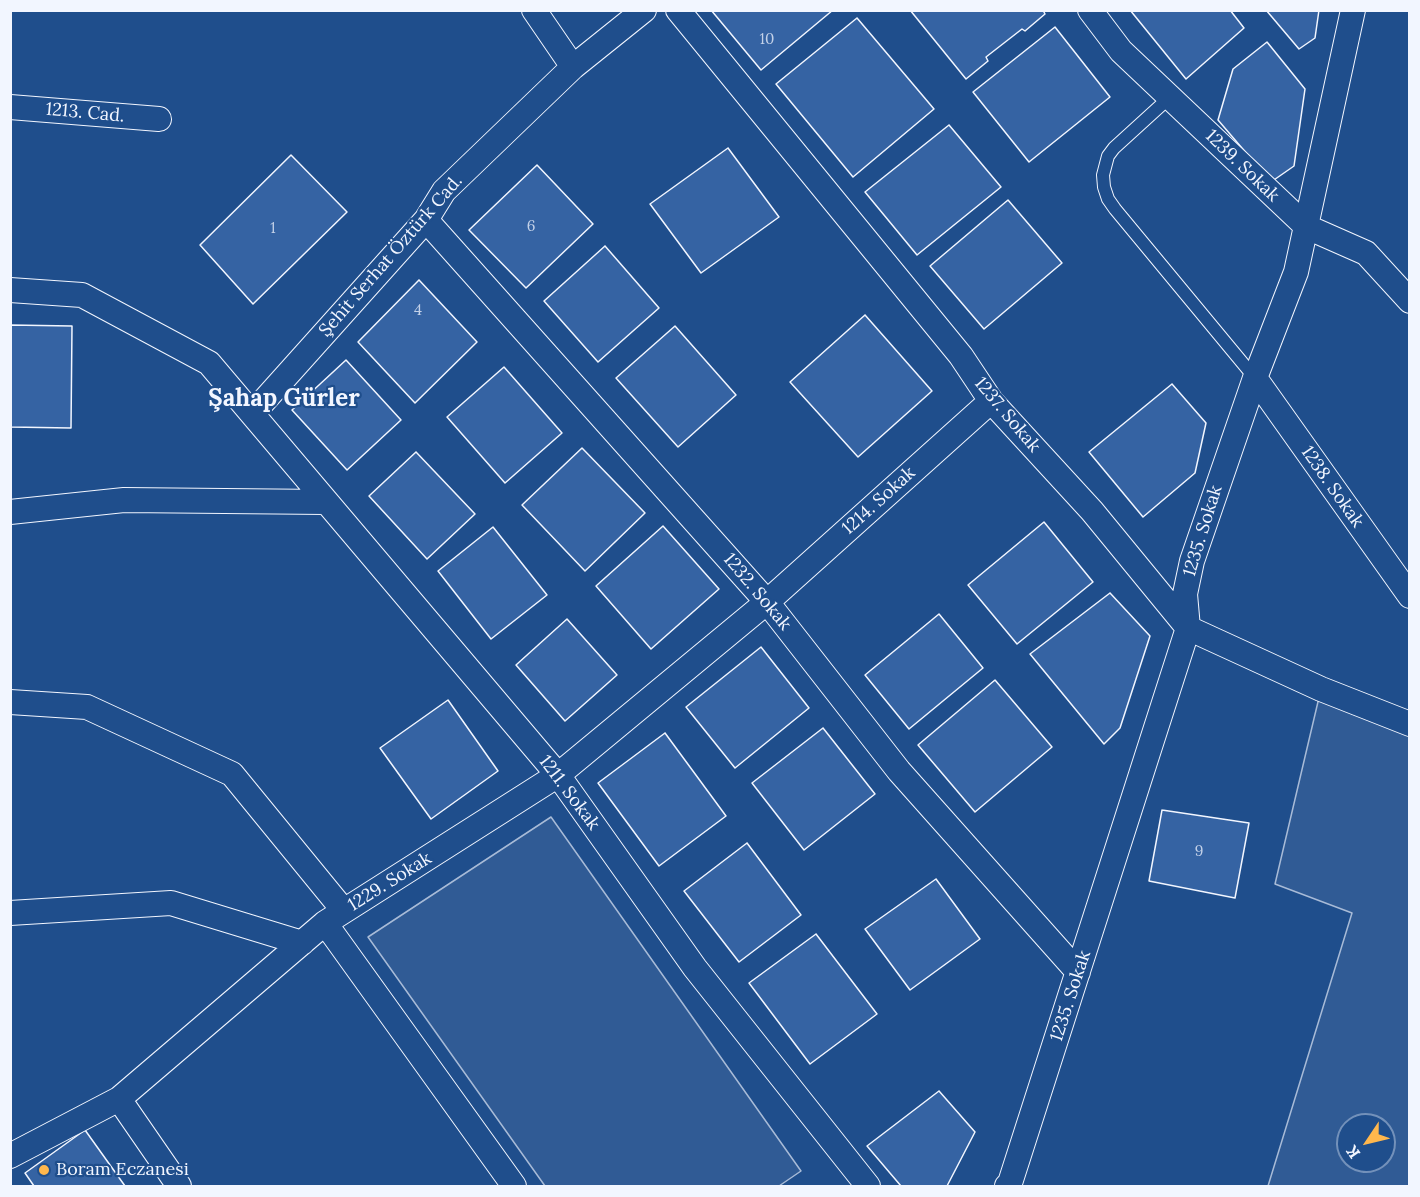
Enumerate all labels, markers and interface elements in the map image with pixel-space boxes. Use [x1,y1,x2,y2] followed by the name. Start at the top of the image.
[760,31,774,49] house number: 10
[45,99,125,127] street label: 1213. Cad.
[1200,125,1284,207] street label: 1239. Sokak
[315,171,467,341] street label: Şehit Serhat Öztürk Cad.
[527,218,535,236] house number: 6
[270,220,276,238] house number: 1
[414,302,422,320] house number: 4
[969,373,1045,457] street label: 1237. Sokak
[208,385,360,413] district label: Şahap Gürler
[1296,442,1368,532] street label: 1238. Sokak
[838,463,920,539] street label: 1214. Sokak
[1179,483,1227,579] street label: 1235. Sokak
[718,549,796,635] street label: 1232. Sokak
[534,751,604,835] street label: 1211. Sokak
[1195,843,1203,861] house number: 9
[344,848,436,916] street label: 1229. Sokak
[1046,948,1096,1044] street label: 1235. Sokak
[1336,1113,1396,1173] north arrow
[1341,1142,1364,1163] text: K
[56,1159,189,1181] place label: Boram Eczanesi
[37,1163,51,1177] marker: Boram Eczanesi

